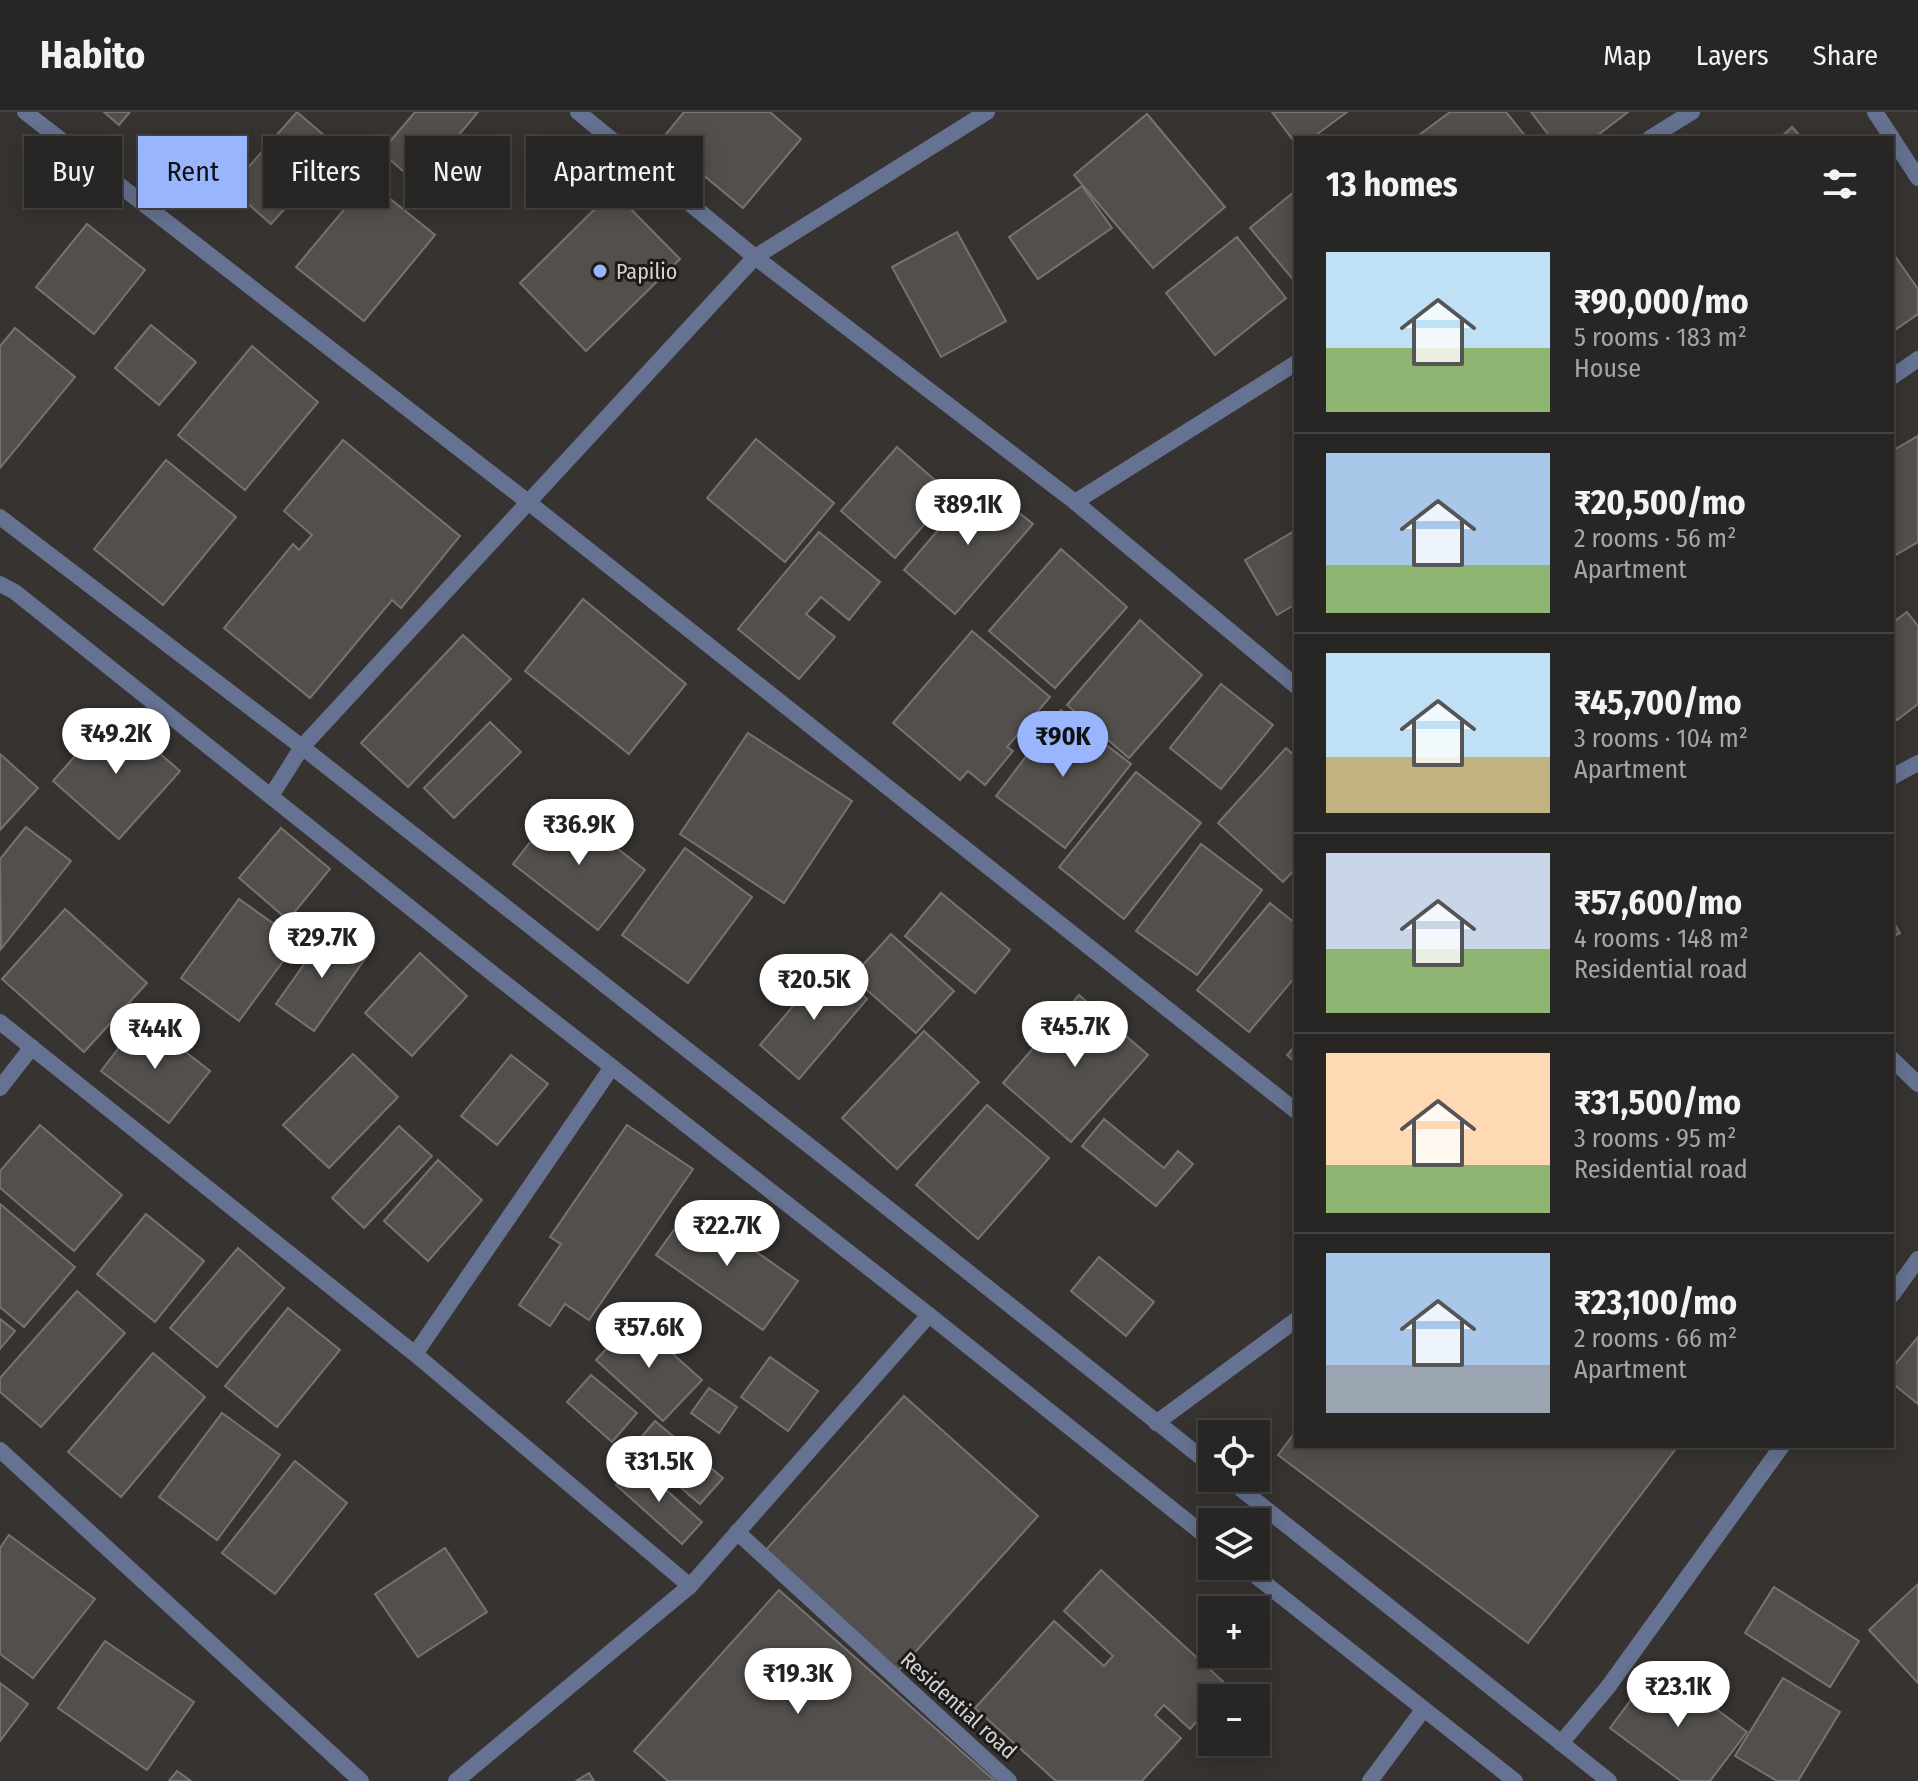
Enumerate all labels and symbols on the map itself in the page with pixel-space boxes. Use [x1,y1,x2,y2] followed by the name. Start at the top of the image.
[616,258,677,285] place label: Papilio
[591,262,609,280] marker: Papilio
[903,479,1033,547] pin: ₹89.1K
[51,708,181,776] pin: ₹49.2K
[1016,711,1110,779] pin: ₹90K
[514,799,644,867] pin: ₹36.9K
[257,912,387,980] pin: ₹29.7K
[749,954,879,1022] pin: ₹20.5K
[1010,1001,1140,1069] pin: ₹45.7K
[108,1003,202,1071] pin: ₹44K
[662,1200,792,1268] pin: ₹22.7K
[584,1302,714,1370] pin: ₹57.6K
[594,1436,724,1504] pin: ₹31.5K
[895,1646,1022,1765] street label: Residential road
[733,1648,863,1716] pin: ₹19.3K
[1613,1661,1743,1729] pin: ₹23.1K

